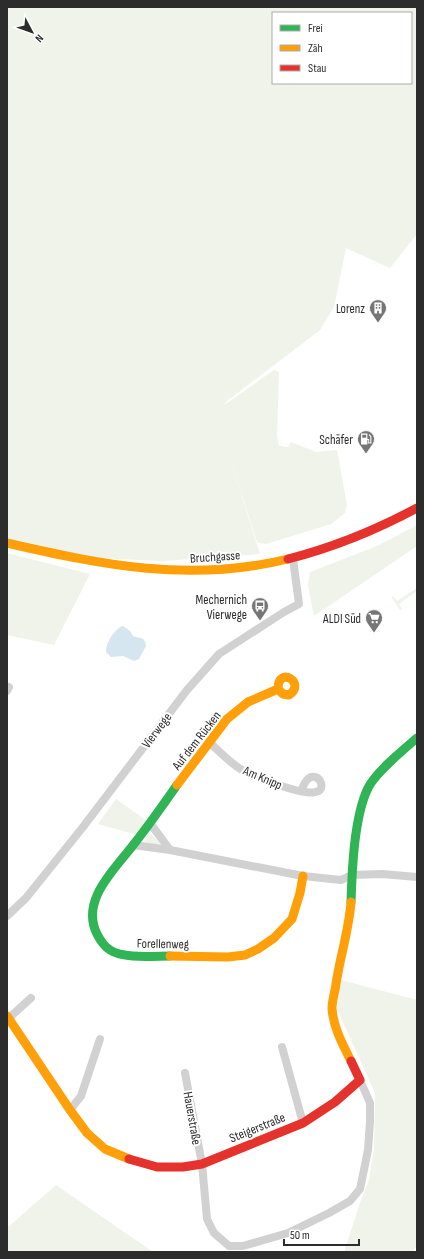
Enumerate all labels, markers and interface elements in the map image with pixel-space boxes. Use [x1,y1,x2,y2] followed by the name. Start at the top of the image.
[12,12,52,52] north arrow
[272,12,412,84] legend
[308,21,323,36] text: Frei
[32,32,46,45] text: N
[308,41,323,56] text: Zäh
[308,61,326,76] text: Stau
[368,298,388,323] building icon: Lorenz
[336,301,365,317] place label: Lorenz
[356,429,376,454] fuel station icon: Schäfer
[319,432,353,448] place label: Schäfer
[189,547,241,567] street label: Bruchgasse
[196,592,247,623] place label: Mechernich Vierwege
[250,596,270,621] bus stop icon: Mechernich Vierwege
[364,608,384,633] supermarket icon: ALDI Süd
[322,611,361,627] place label: ALDI Süd
[168,708,225,774] street label: Auf dem Rücken
[138,710,175,751] street label: Vierwege
[240,762,285,793] street label: Am Knipp
[137,936,189,952] street label: Forellenweg
[179,1090,205,1146] street label: Hauerstraße
[227,1109,288,1146] street label: Steigerstraße
[284,1221,359,1247] scale bar
[290,1228,310,1243] text: 50 m

